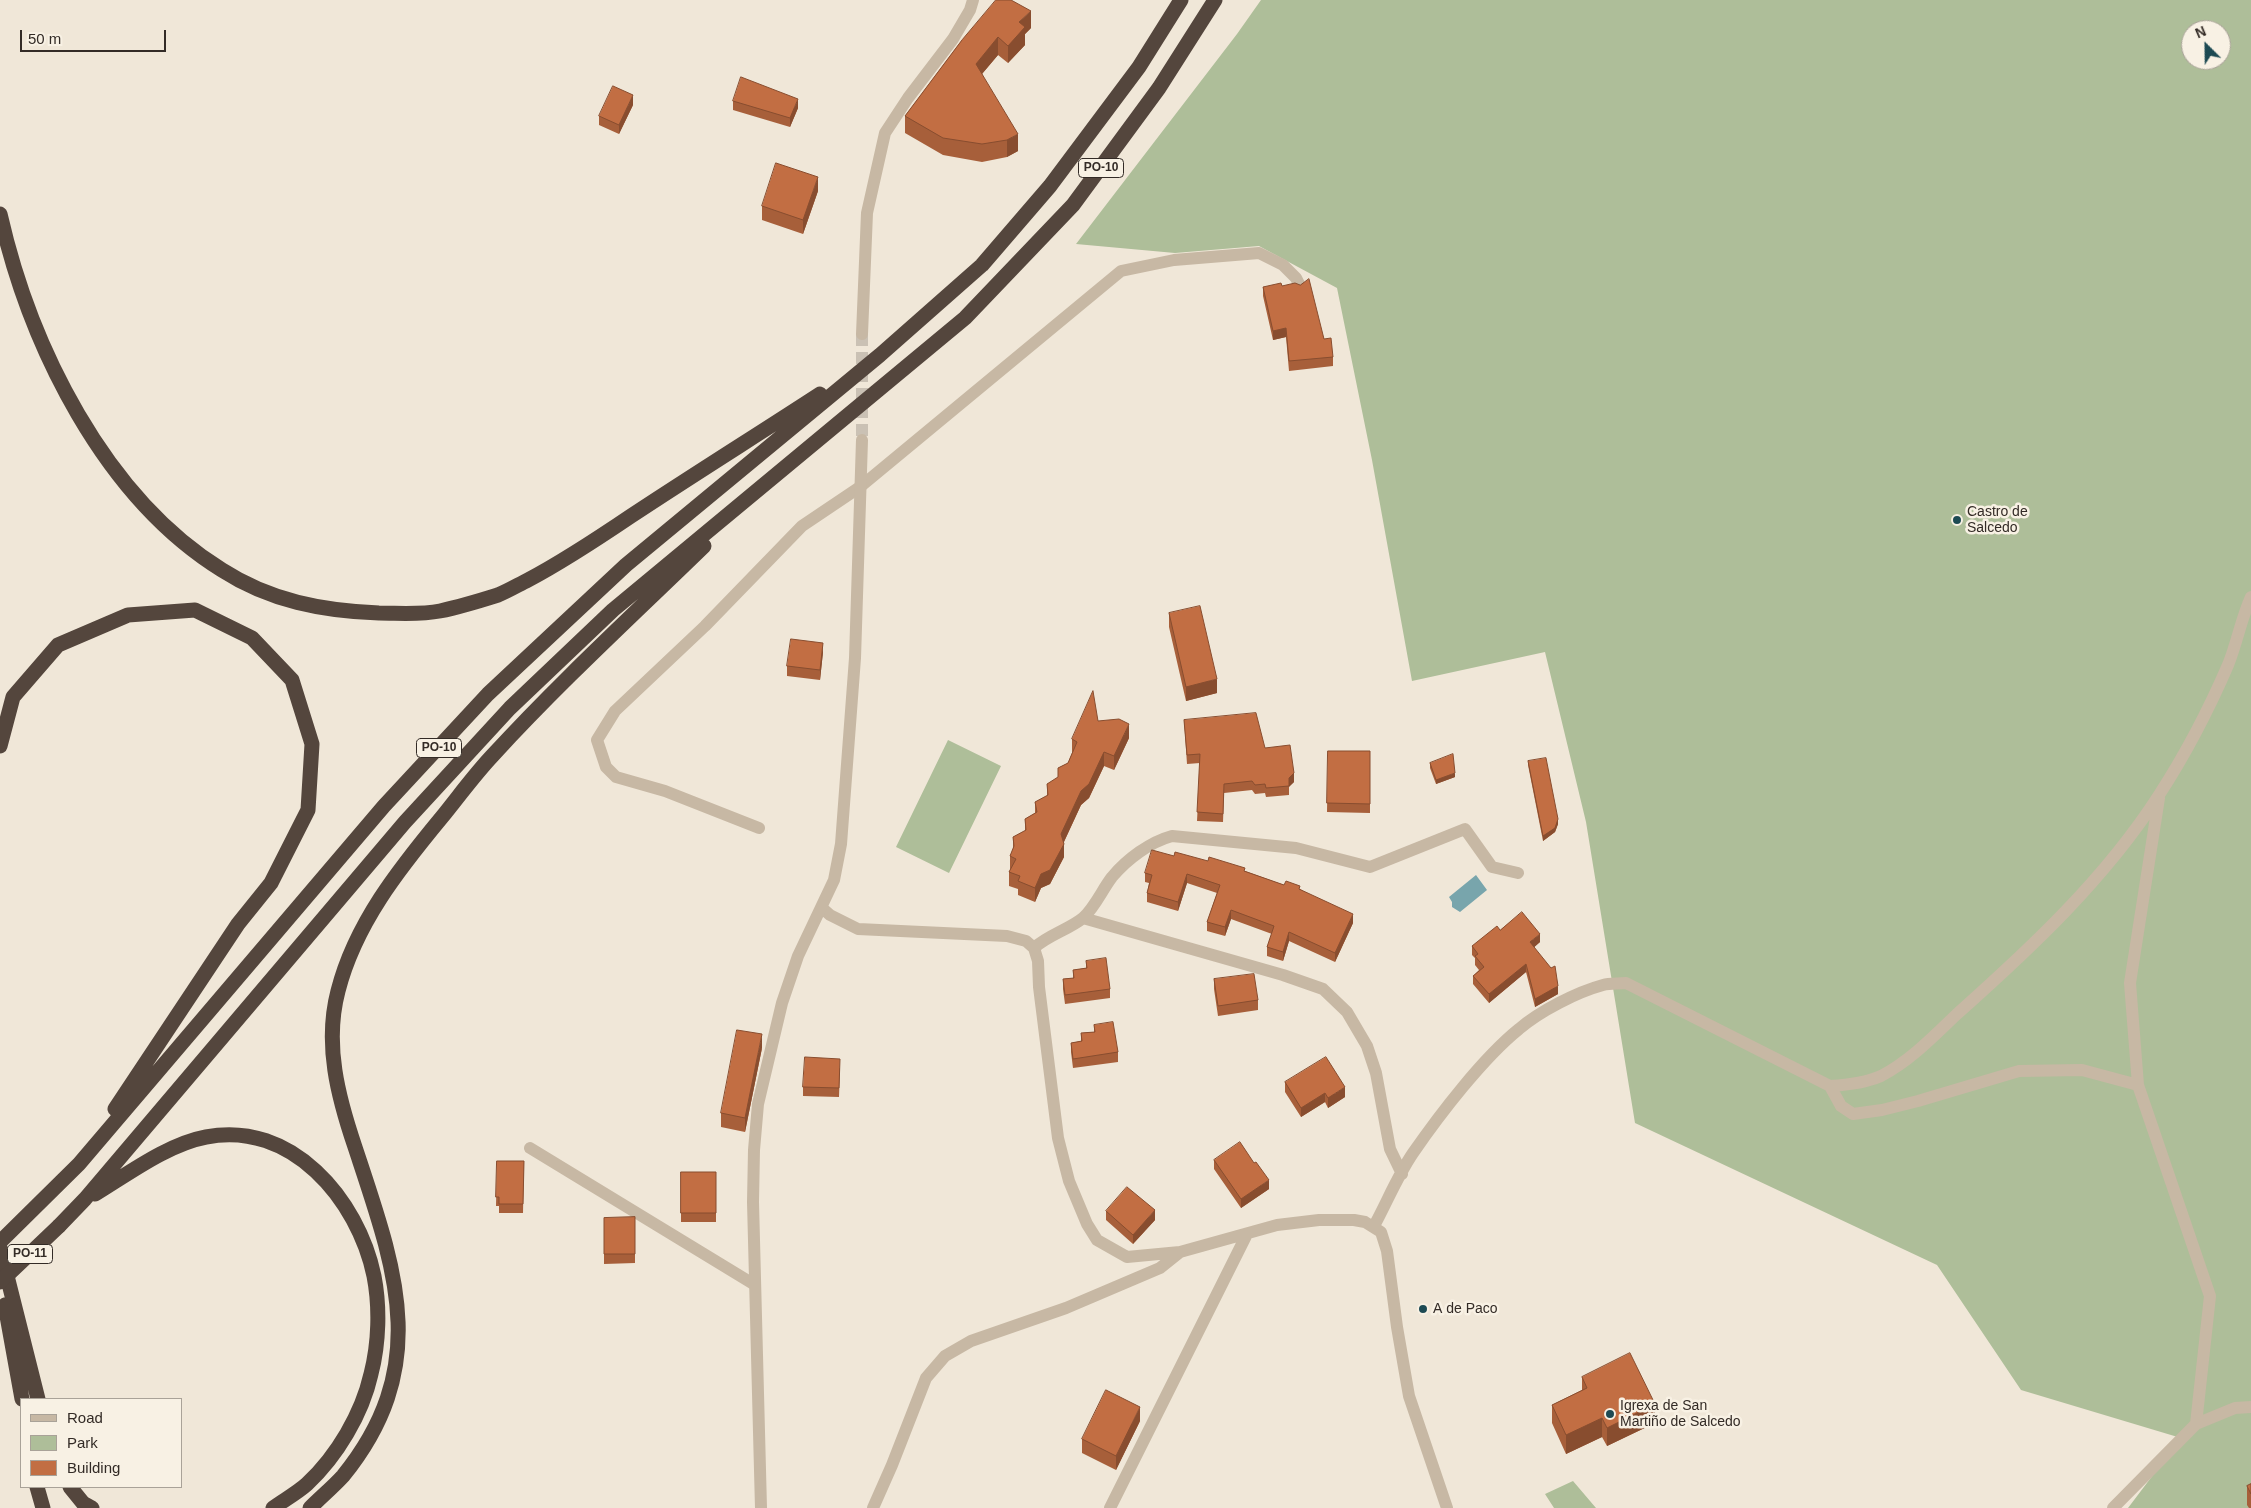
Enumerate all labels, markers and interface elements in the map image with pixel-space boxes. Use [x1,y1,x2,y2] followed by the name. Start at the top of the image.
[22,20,169,52] scale bar
[2181,20,2231,70] north arrow
[2193,23,2208,41] text: N
[28,30,61,47] text: 50 m
[1078,158,1124,178] road number: PO-10
[1967,504,2028,536] place label: Castro de Salcedo
[1951,514,1963,526] marker: Castro de Salcedo
[416,738,462,758] road number: PO-10
[8,1244,52,1264] road number: PO-11
[1433,1301,1498,1317] place label: A de Paco
[1417,1303,1429,1315] marker: A de Paco
[20,1398,182,1488] legend
[1620,1398,1741,1430] place label: Igrexa de San Martiño de Salcedo
[1604,1408,1616,1420] marker: Igrexa de San Martiño de Salcedo
[67,1409,103,1426] text: Road
[67,1434,98,1451] text: Park
[67,1459,120,1476] text: Building

